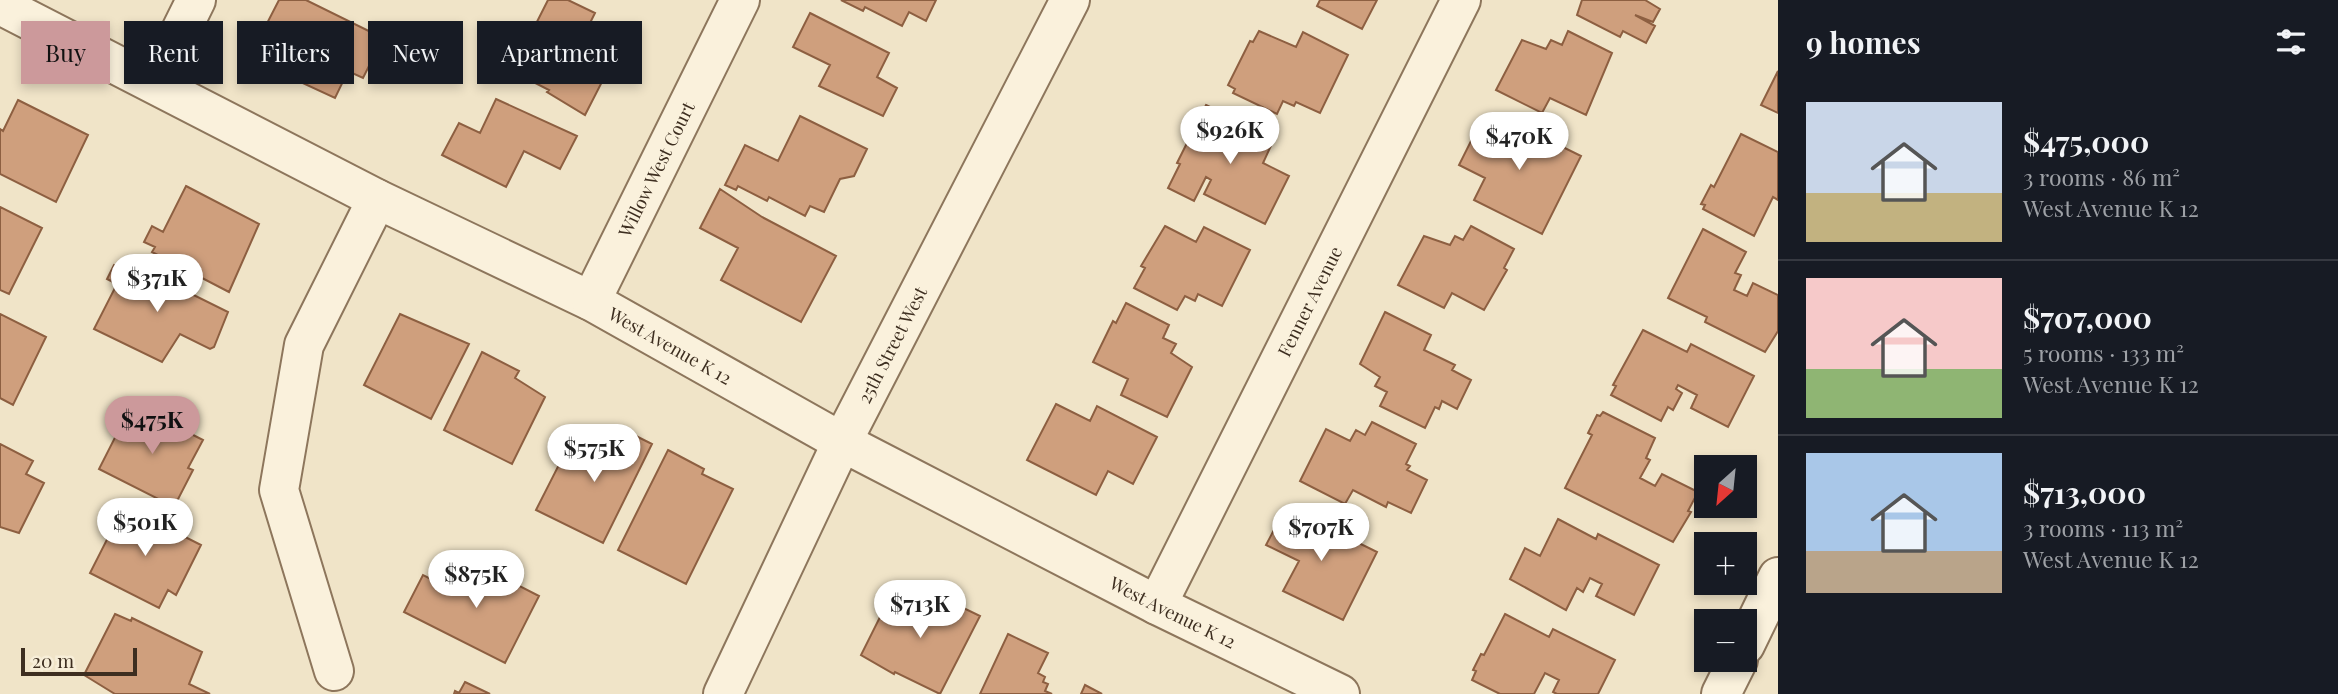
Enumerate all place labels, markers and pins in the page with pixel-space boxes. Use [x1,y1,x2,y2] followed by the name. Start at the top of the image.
[1181,106,1279,166] pin: $926K
[1470,113,1568,172] pin: $470K
[108,254,206,314] pin: $371K
[103,396,201,456] pin: $475K
[545,424,643,484] pin: $575K
[96,498,194,558] pin: $501K
[1272,504,1370,563] pin: $707K
[427,550,525,610] pin: $875K
[871,580,969,640] pin: $713K

